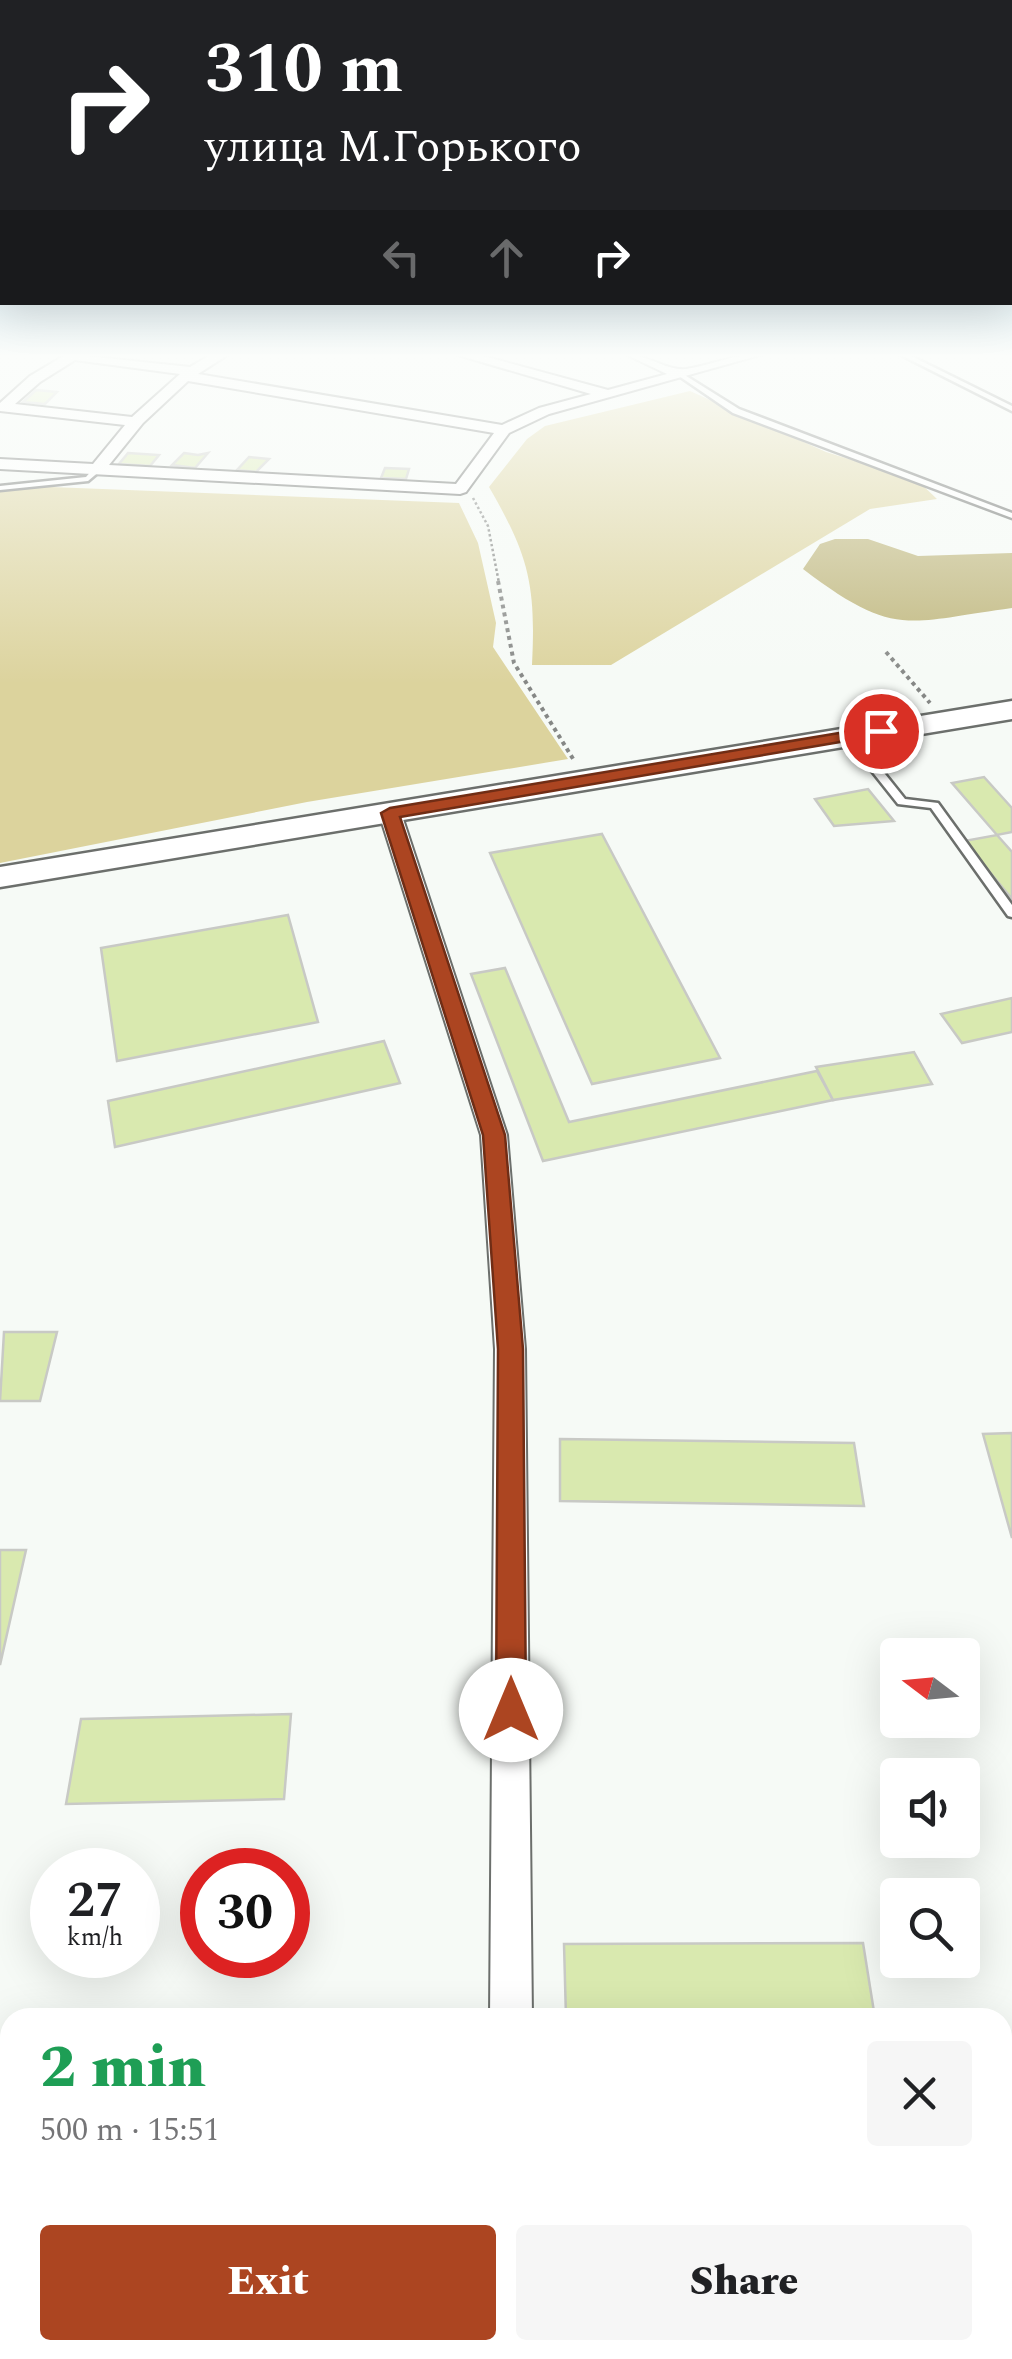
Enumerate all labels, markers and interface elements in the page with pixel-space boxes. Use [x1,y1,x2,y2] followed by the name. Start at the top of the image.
[205,17,403,123] text: 310 m
[40,40,170,170] icon: right
[205,113,582,182] text: улица М.Горького
[374,230,429,285] icon: left
[479,230,534,285] icon: ahead
[584,230,639,285] icon: right
[839,689,924,774] pin
[854,704,909,759] icon: arrive
[880,1638,980,1738] north arrow
[880,1638,980,1978] map controls
[459,1658,563,1762] position arrow
[880,1758,980,1858] button: sound
[180,1848,310,1978] speed limit sign: 30
[67,1863,123,1939] text: 27
[880,1878,980,1978] button: search
[67,1919,123,1957] text: km/h
[40,2022,206,2114] text: 2 min
[867,2041,972,2146] button: close
[40,2106,220,2155] text: 500 m · 15:51
[40,2225,496,2340] button: Exit
[516,2225,972,2340] button: Share

